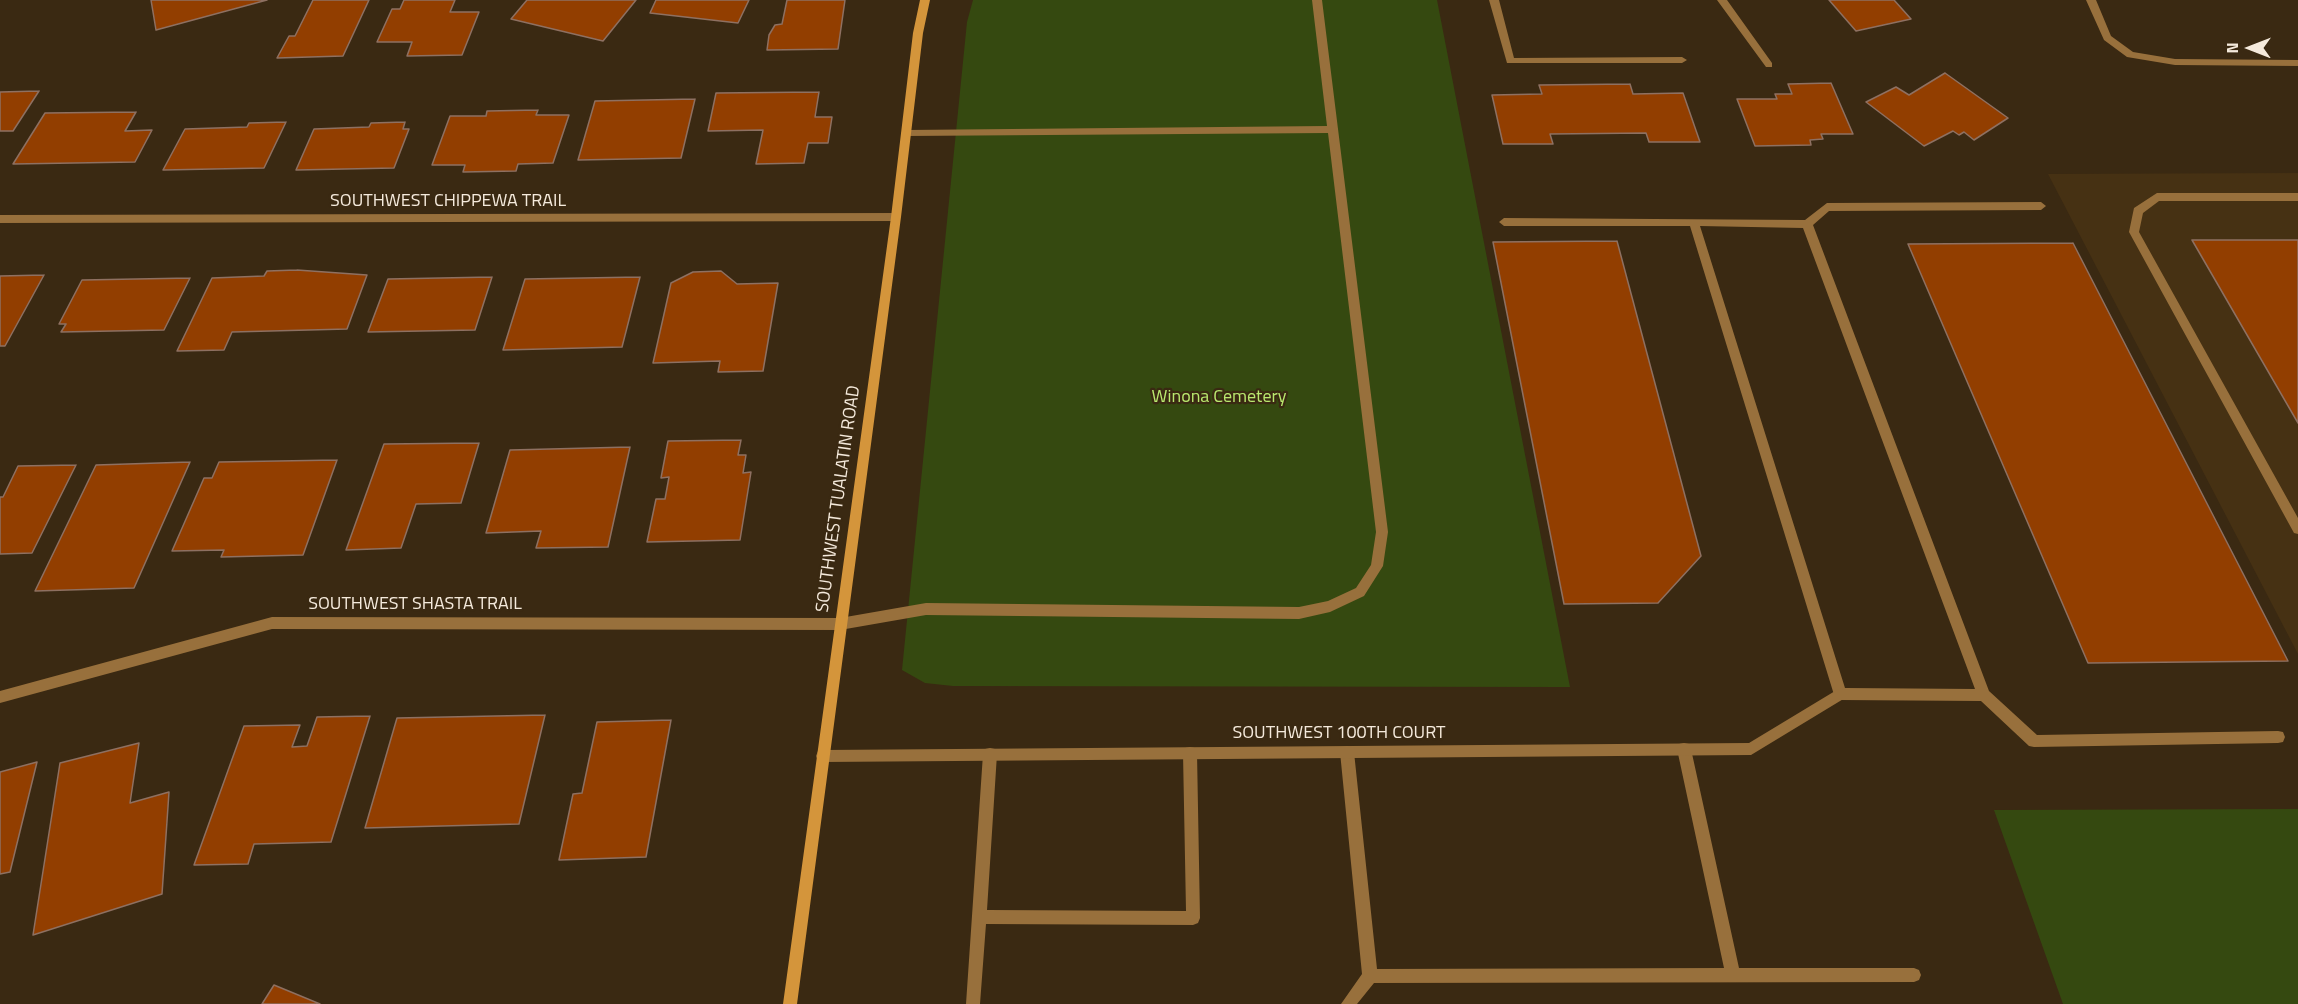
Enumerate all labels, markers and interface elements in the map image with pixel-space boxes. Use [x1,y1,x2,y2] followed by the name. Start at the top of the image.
[2220,18,2280,78] north arrow
[2220,42,2244,54] text: N
[330,191,566,213] street label: SOUTHWEST CHIPPEWA TRAIL
[812,384,866,614] street label: SOUTHWEST TUALATIN ROAD
[1152,387,1286,409] park label: Winona Cemetery
[308,594,522,616] street label: SOUTHWEST SHASTA TRAIL
[1232,723,1446,745] street label: SOUTHWEST 100TH COURT

